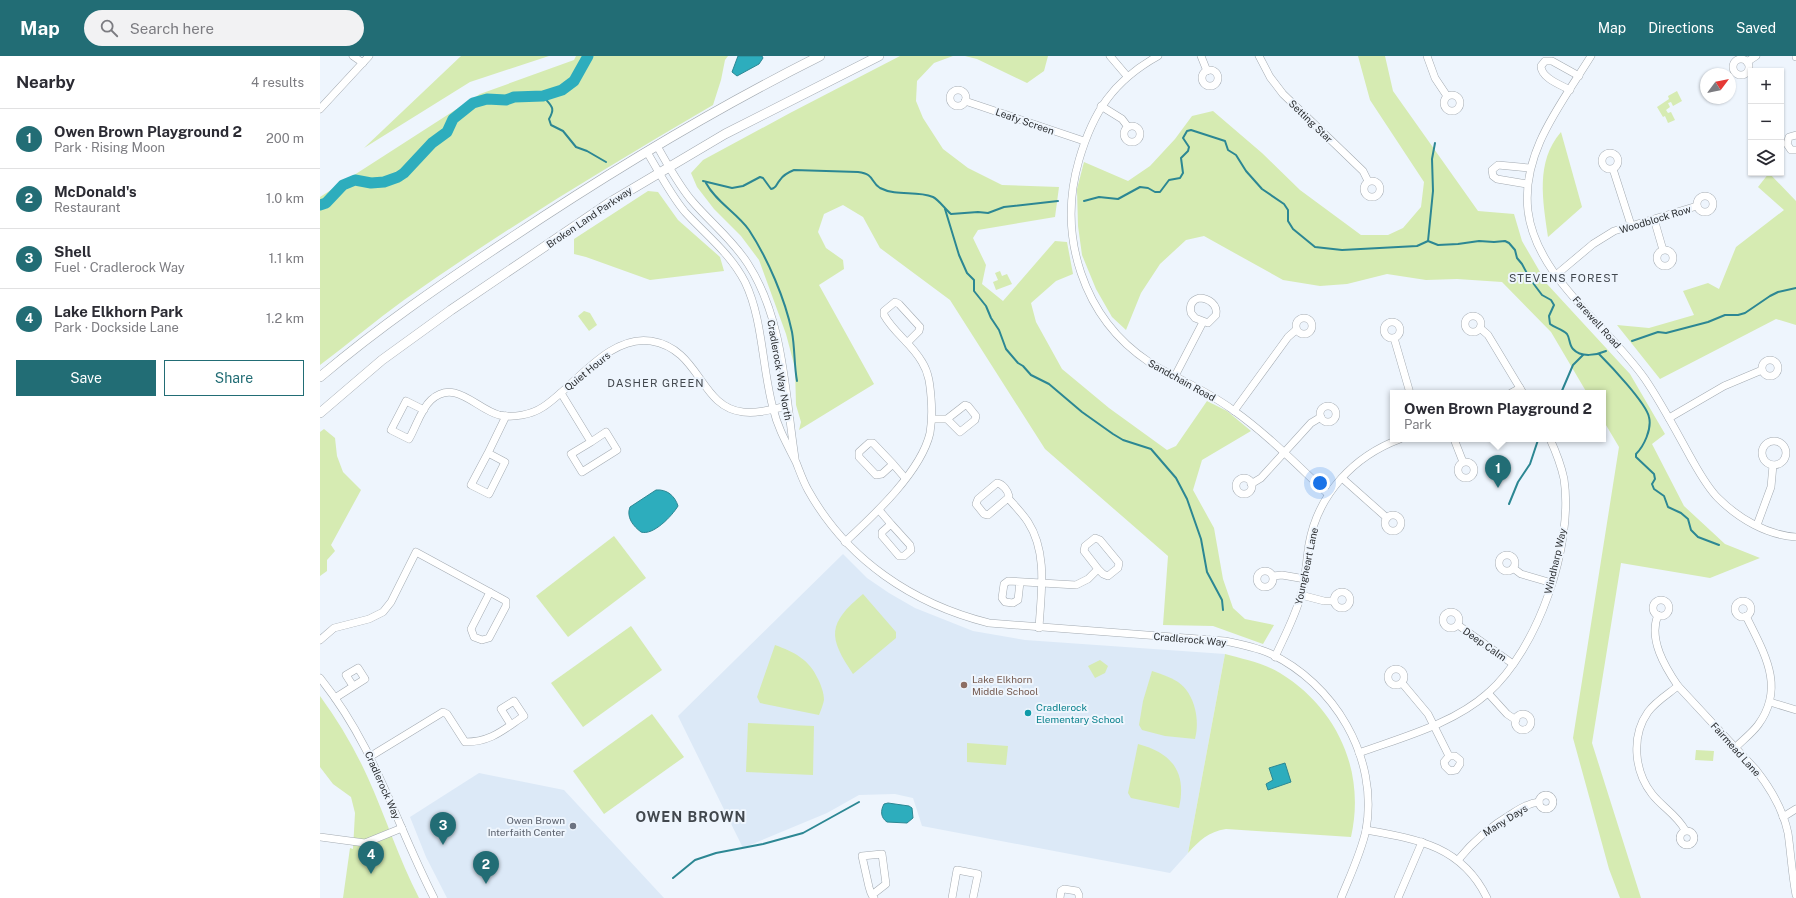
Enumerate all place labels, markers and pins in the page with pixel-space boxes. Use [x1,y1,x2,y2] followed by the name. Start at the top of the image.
[1485,455,1511,488] pin: 1
[972,673,1038,697] place label: Lake Elkhorn Middle School
[959,680,969,690] marker: Lake Elkhorn Middle School
[1036,701,1124,725] place label: Cradlerock Elementary School
[1023,708,1033,718] marker: Cradlerock Elementary School
[430,812,456,845] pin: 3
[488,814,565,838] place label: Owen Brown Interfaith Center
[568,821,578,831] marker: Owen Brown Interfaith Center
[358,841,384,874] pin: 4
[473,851,499,884] pin: 2

